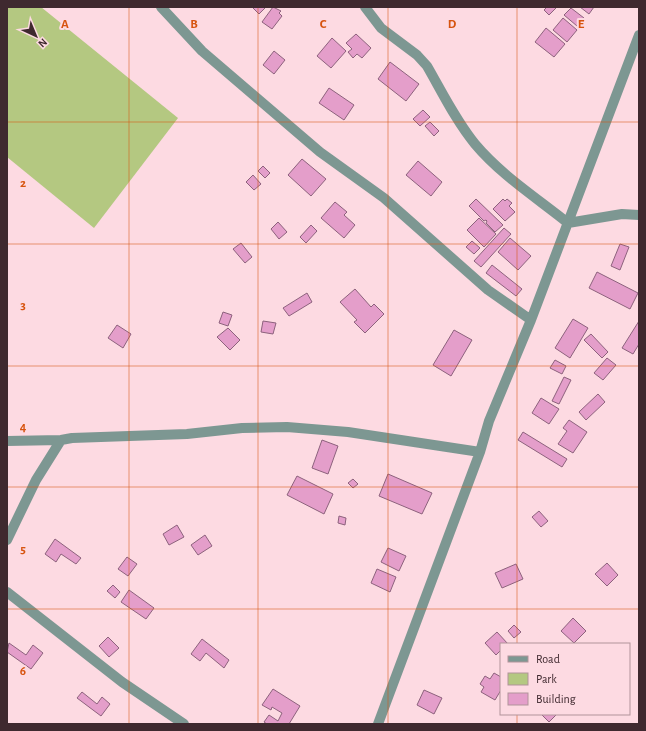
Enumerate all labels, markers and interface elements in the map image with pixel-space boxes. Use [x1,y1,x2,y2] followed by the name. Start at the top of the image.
[16,16,56,56] north arrow
[61,18,69,31] text: A
[190,18,198,31] text: B
[320,18,327,31] text: C
[448,18,457,31] text: D
[578,18,585,31] text: E
[36,36,49,49] text: N
[20,177,26,190] text: 2
[20,299,26,312] text: 3
[20,421,27,434] text: 4
[20,543,26,556] text: 5
[500,643,630,715] legend
[536,653,560,665] text: Road
[20,665,26,678] text: 6
[536,673,557,685] text: Park
[536,693,576,705] text: Building

